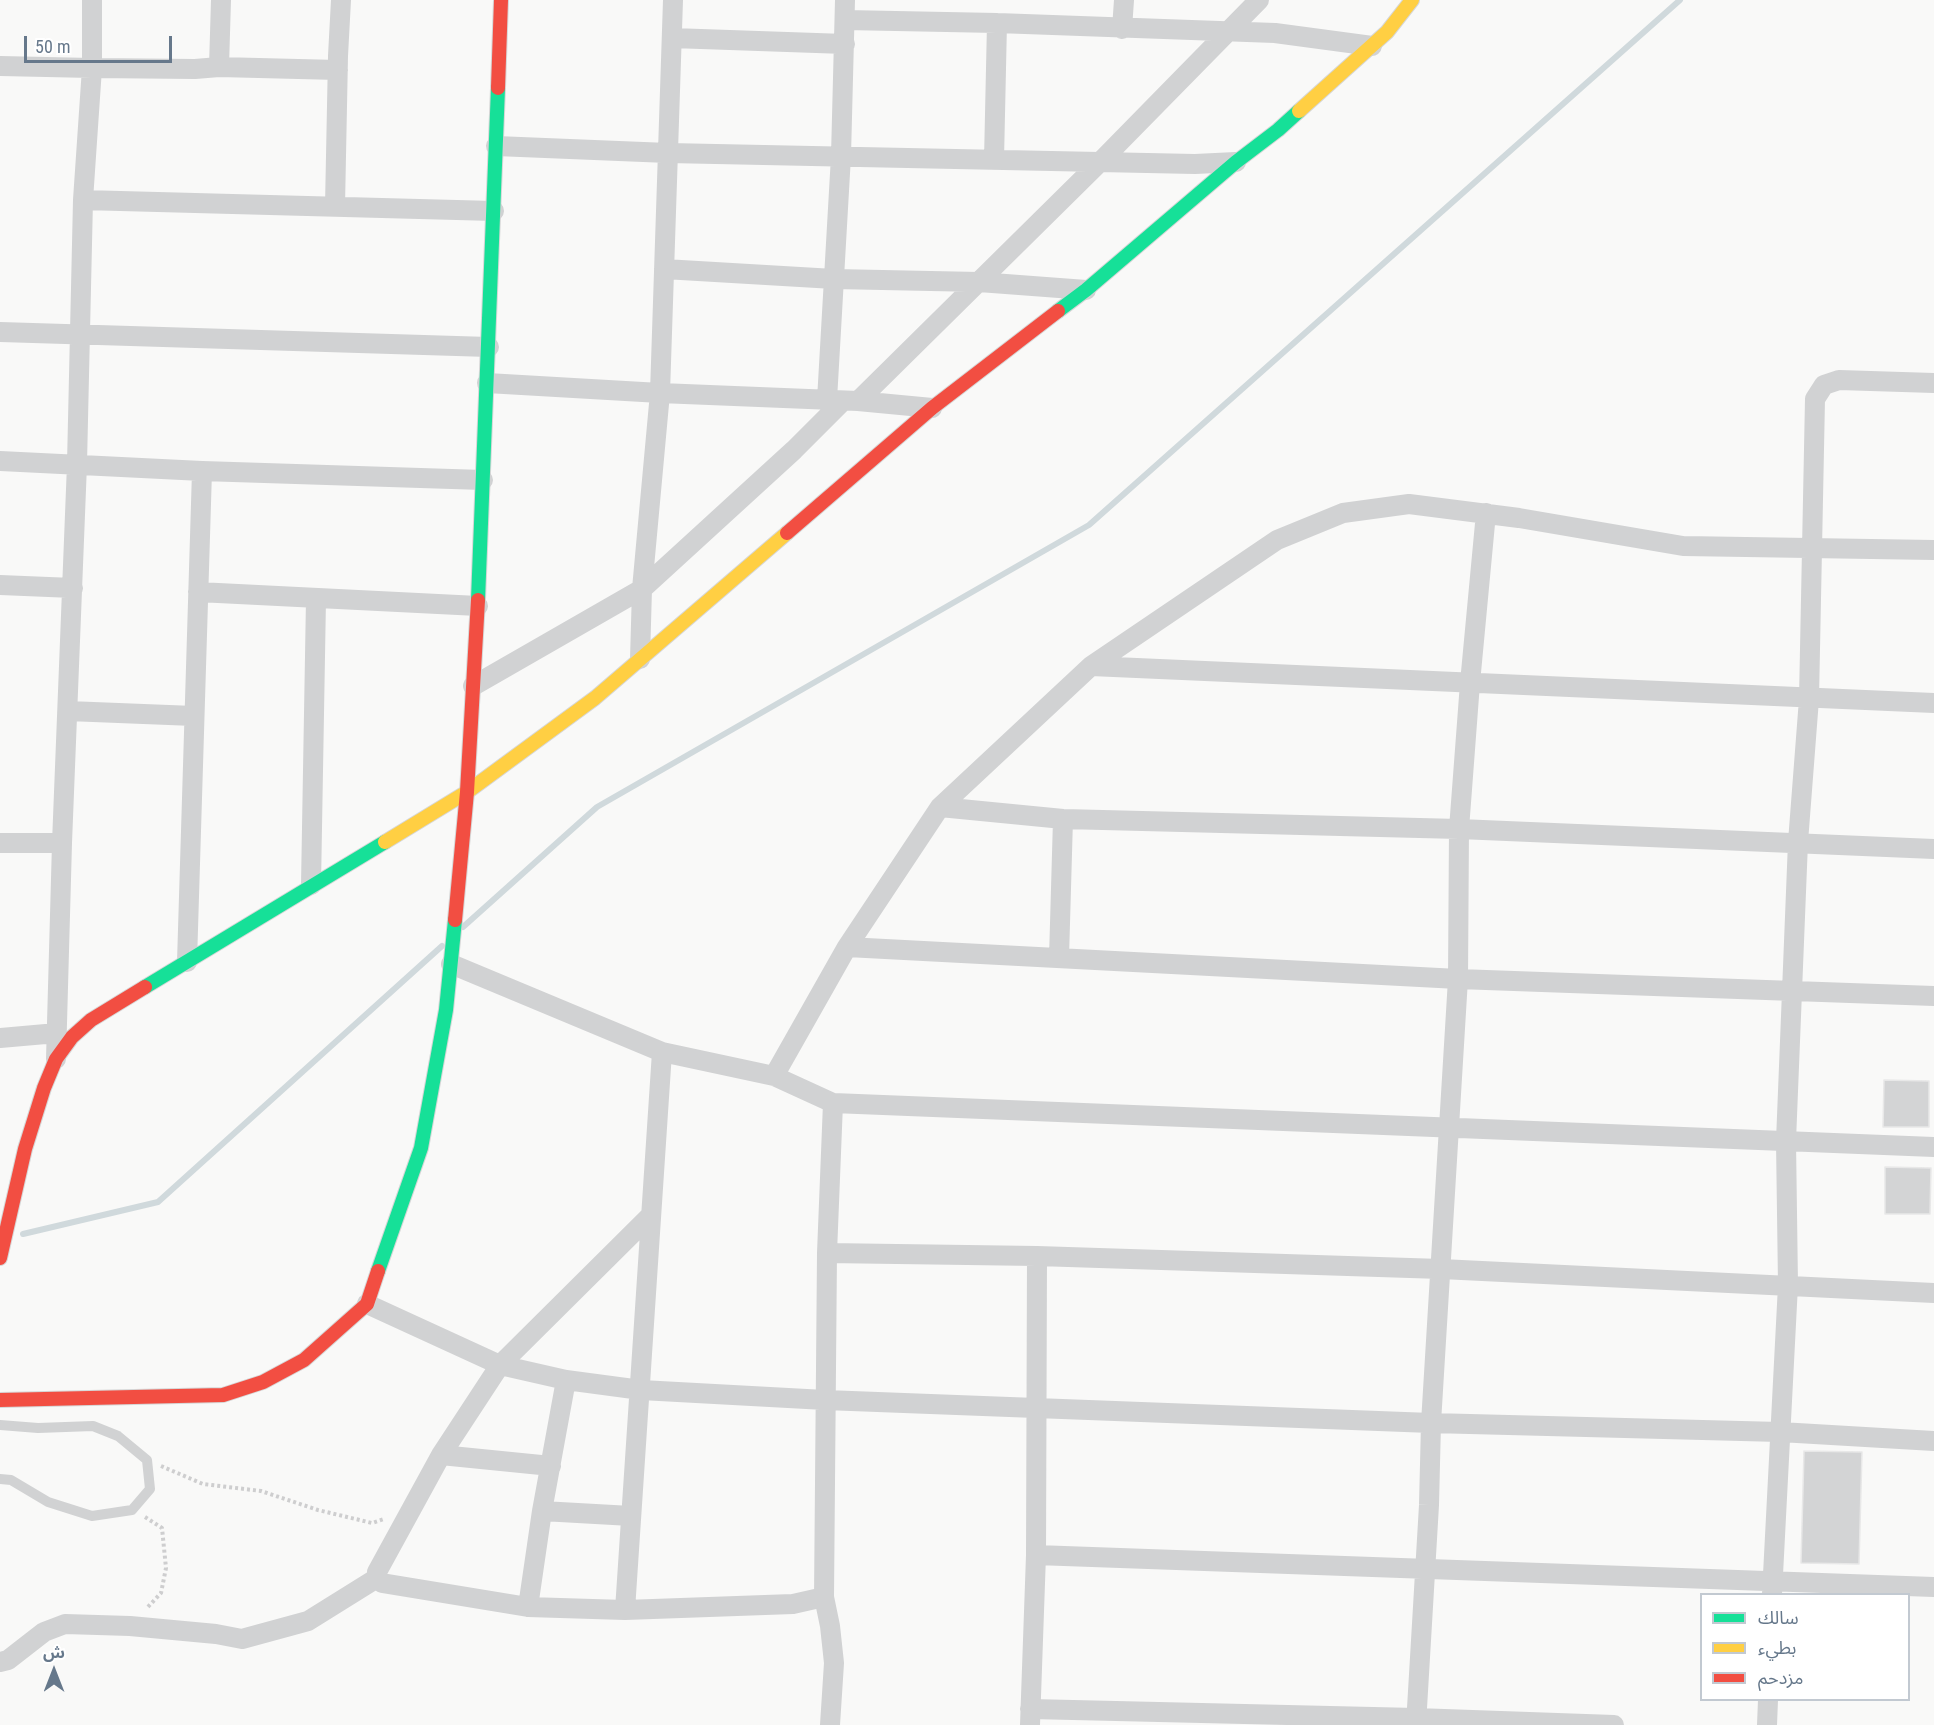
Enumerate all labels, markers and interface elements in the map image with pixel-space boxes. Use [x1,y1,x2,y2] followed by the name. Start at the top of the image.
[27,24,176,62] scale bar
[35,36,70,57] text: 50 m
[1700,1593,1910,1701] legend
[1758,1607,1799,1628] text: سالك
[1758,1637,1796,1658] text: بطيء
[24,1641,84,1701] north arrow
[43,1643,65,1662] text: ش
[1758,1667,1803,1688] text: مزدحم

